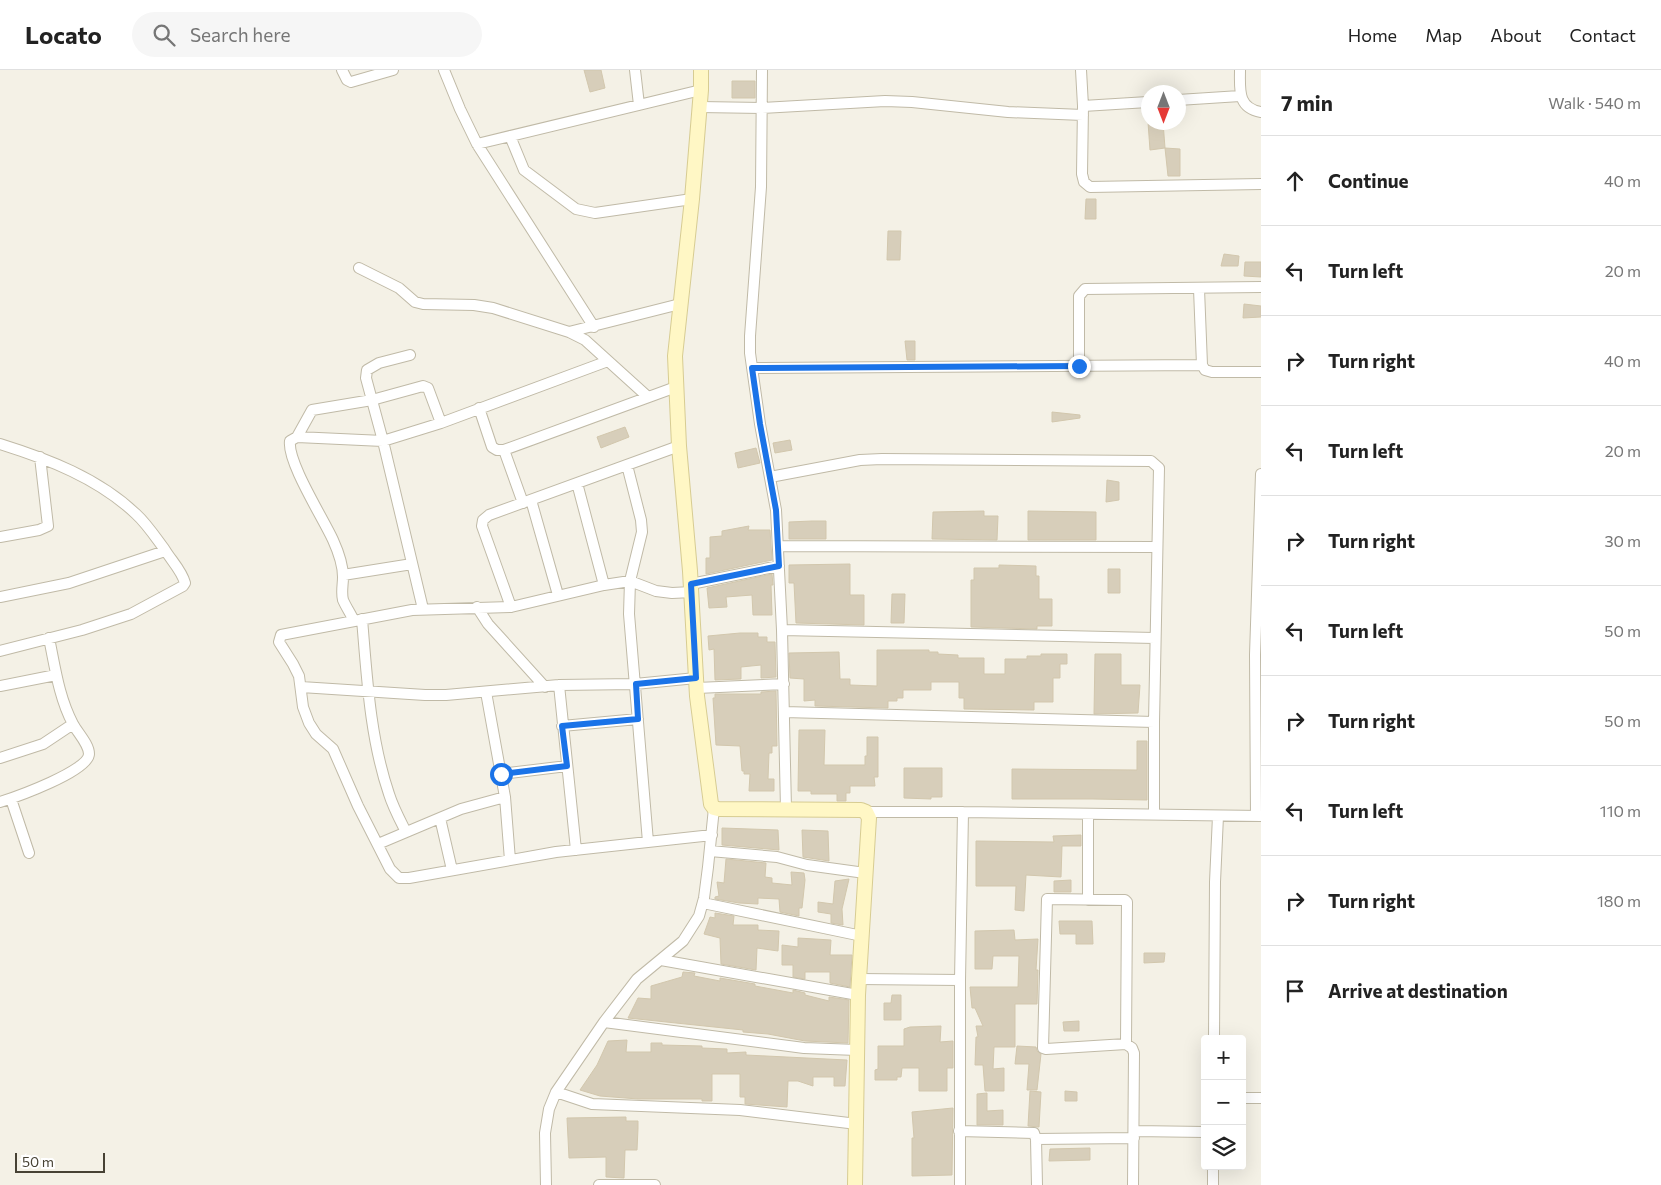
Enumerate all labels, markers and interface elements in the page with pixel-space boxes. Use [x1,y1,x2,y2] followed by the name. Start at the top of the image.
[132,12,482,57] search box
[25,20,102,49] text: Locato
[150,21,178,49] icon: search
[190,23,290,46] text: Search here
[1348,24,1397,46] text: Home
[1425,24,1462,46] text: Map
[1490,24,1542,46] text: About
[1570,24,1636,46] text: Contact
[1141,85,1186,130] north arrow
[1281,90,1333,115] text: 7 min
[1548,93,1641,112] text: Walk · 540 m
[1281,167,1309,195] icon: ahead
[1328,169,1408,192] text: Continue
[1604,171,1641,190] text: 40 m
[1281,257,1309,285] icon: left
[1328,259,1403,282] text: Turn left
[1605,261,1641,280] text: 20 m
[1281,347,1309,375] icon: right
[1328,349,1415,372] text: Turn right
[1604,351,1641,370] text: 40 m
[1068,355,1091,378] route end
[1281,437,1309,465] icon: left
[1328,439,1403,462] text: Turn left
[1605,441,1641,460] text: 20 m
[1281,527,1309,555] icon: right
[1328,529,1415,552] text: Turn right
[1604,531,1641,550] text: 30 m
[1281,617,1309,645] icon: left
[1328,619,1403,642] text: Turn left
[1604,621,1641,640] text: 50 m
[1281,707,1309,735] icon: right
[1328,709,1415,732] text: Turn right
[1604,711,1641,730] text: 50 m
[490,763,513,786] route start
[1281,797,1309,825] icon: left
[1328,799,1403,822] text: Turn left
[1600,801,1641,820] text: 110 m
[1281,887,1309,915] icon: right
[1328,889,1415,912] text: Turn right
[1597,891,1641,910] text: 180 m
[1281,977,1309,1005] icon: arrive
[1328,979,1508,1002] text: Arrive at destination
[1201,1035,1246,1170] map controls
[1201,1035,1246,1080] button: +
[1201,1080,1246,1125] button: −
[1201,1125,1246,1170] button: layers
[15,1150,105,1173] scale bar
[22,1153,54,1170] text: 50 m

